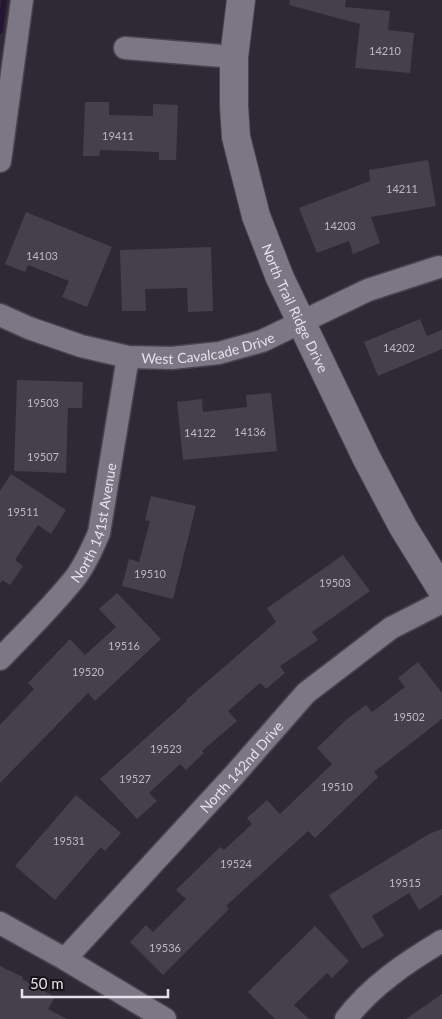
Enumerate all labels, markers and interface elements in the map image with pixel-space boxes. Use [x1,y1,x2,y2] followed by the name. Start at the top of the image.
[369,44,402,57] house number: 14210
[102,129,134,142] house number: 19411
[386,182,418,195] house number: 14211
[324,219,356,232] house number: 14203
[259,241,333,375] street label: North Trail Ridge Drive
[26,249,58,262] house number: 14103
[141,328,277,367] street label: West Cavalcade Drive
[383,341,415,354] house number: 14202
[27,396,59,409] house number: 19503
[234,425,266,438] house number: 14136
[184,426,216,439] house number: 14122
[27,450,59,463] house number: 19507
[66,462,119,585] street label: North 141st Avenue
[7,505,39,518] house number: 19511
[134,567,167,580] house number: 19510
[319,576,351,589] house number: 19503
[108,639,140,652] house number: 19516
[72,665,105,678] house number: 19520
[393,710,425,723] house number: 19502
[196,717,286,816] street label: North 142nd Drive
[150,742,182,755] house number: 19523
[119,772,151,785] house number: 19527
[321,780,354,793] house number: 19510
[53,834,85,847] house number: 19531
[220,857,253,870] house number: 19524
[389,876,421,889] house number: 19515
[149,941,181,954] house number: 19536
[22,966,169,998] scale bar
[30,974,64,992] text: 50 m

